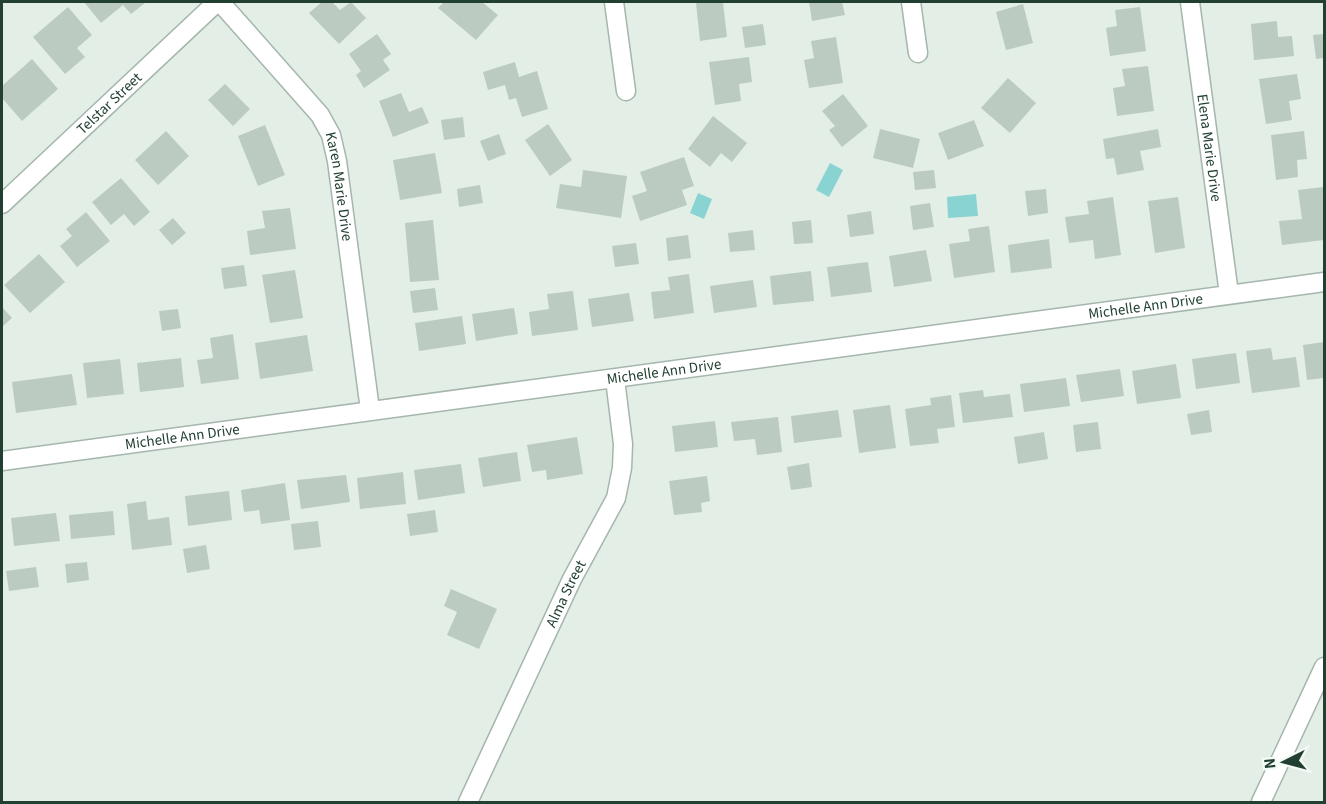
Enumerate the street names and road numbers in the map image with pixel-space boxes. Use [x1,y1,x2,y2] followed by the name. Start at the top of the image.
[72,68,147,140] street label: Telstar Street
[1191,93,1227,203] street label: Elena Marie Drive
[320,130,358,243] street label: Karen Marie Drive
[1087,289,1204,325] street label: Michelle Ann Drive
[605,354,723,390] street label: Michelle Ann Drive
[124,419,241,455] street label: Michelle Ann Drive
[541,556,591,631] street label: Alma Street

